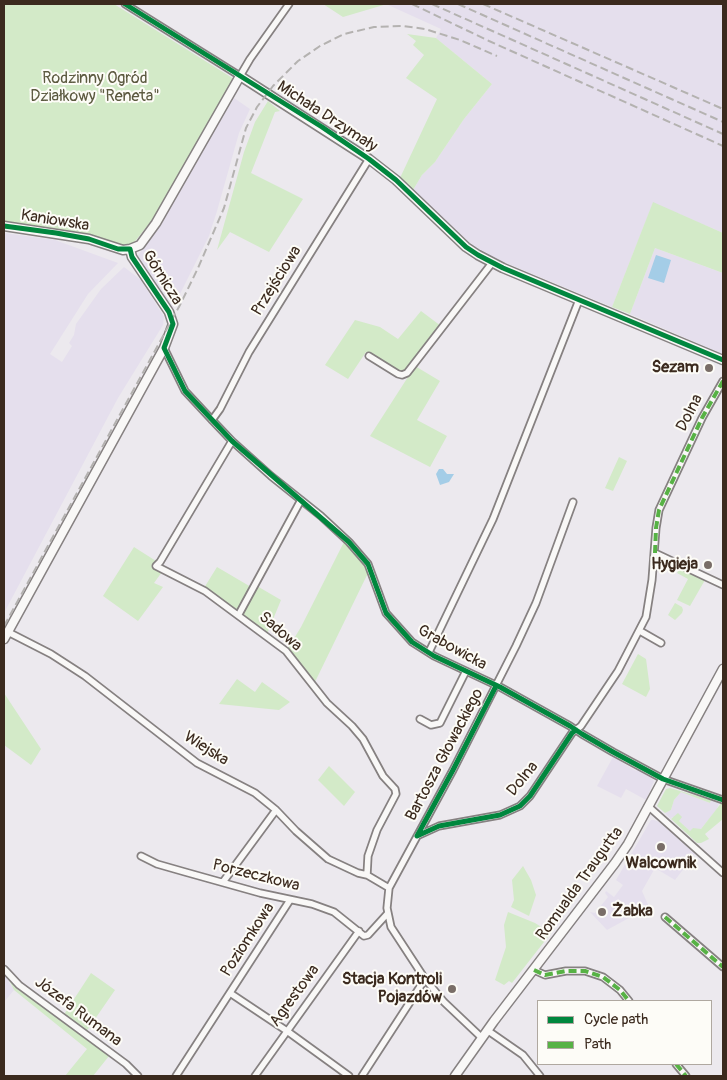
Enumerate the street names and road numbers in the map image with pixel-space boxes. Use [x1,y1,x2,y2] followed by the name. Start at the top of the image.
[273,77,381,157] street label: Michała Drzymały
[19,206,91,236] street label: Kaniowska
[248,242,306,320] street label: Przejściowa
[138,247,186,309] street label: Górnicza
[673,391,707,435] street label: Dolna
[254,608,306,656] street label: Sadowa
[414,621,490,675] street label: Grabowicka
[402,686,488,824] street label: Bartosza Głowackiego
[180,728,232,770] street label: Wiejska
[503,758,543,800] street label: Dolna
[532,824,628,944] street label: Romualda Traugutta
[210,856,302,896] street label: Porzeczkowa
[217,899,279,981] street label: Poziomkowa
[266,961,324,1031] street label: Agrestowa
[31,973,125,1051] street label: Józefa Rumana

